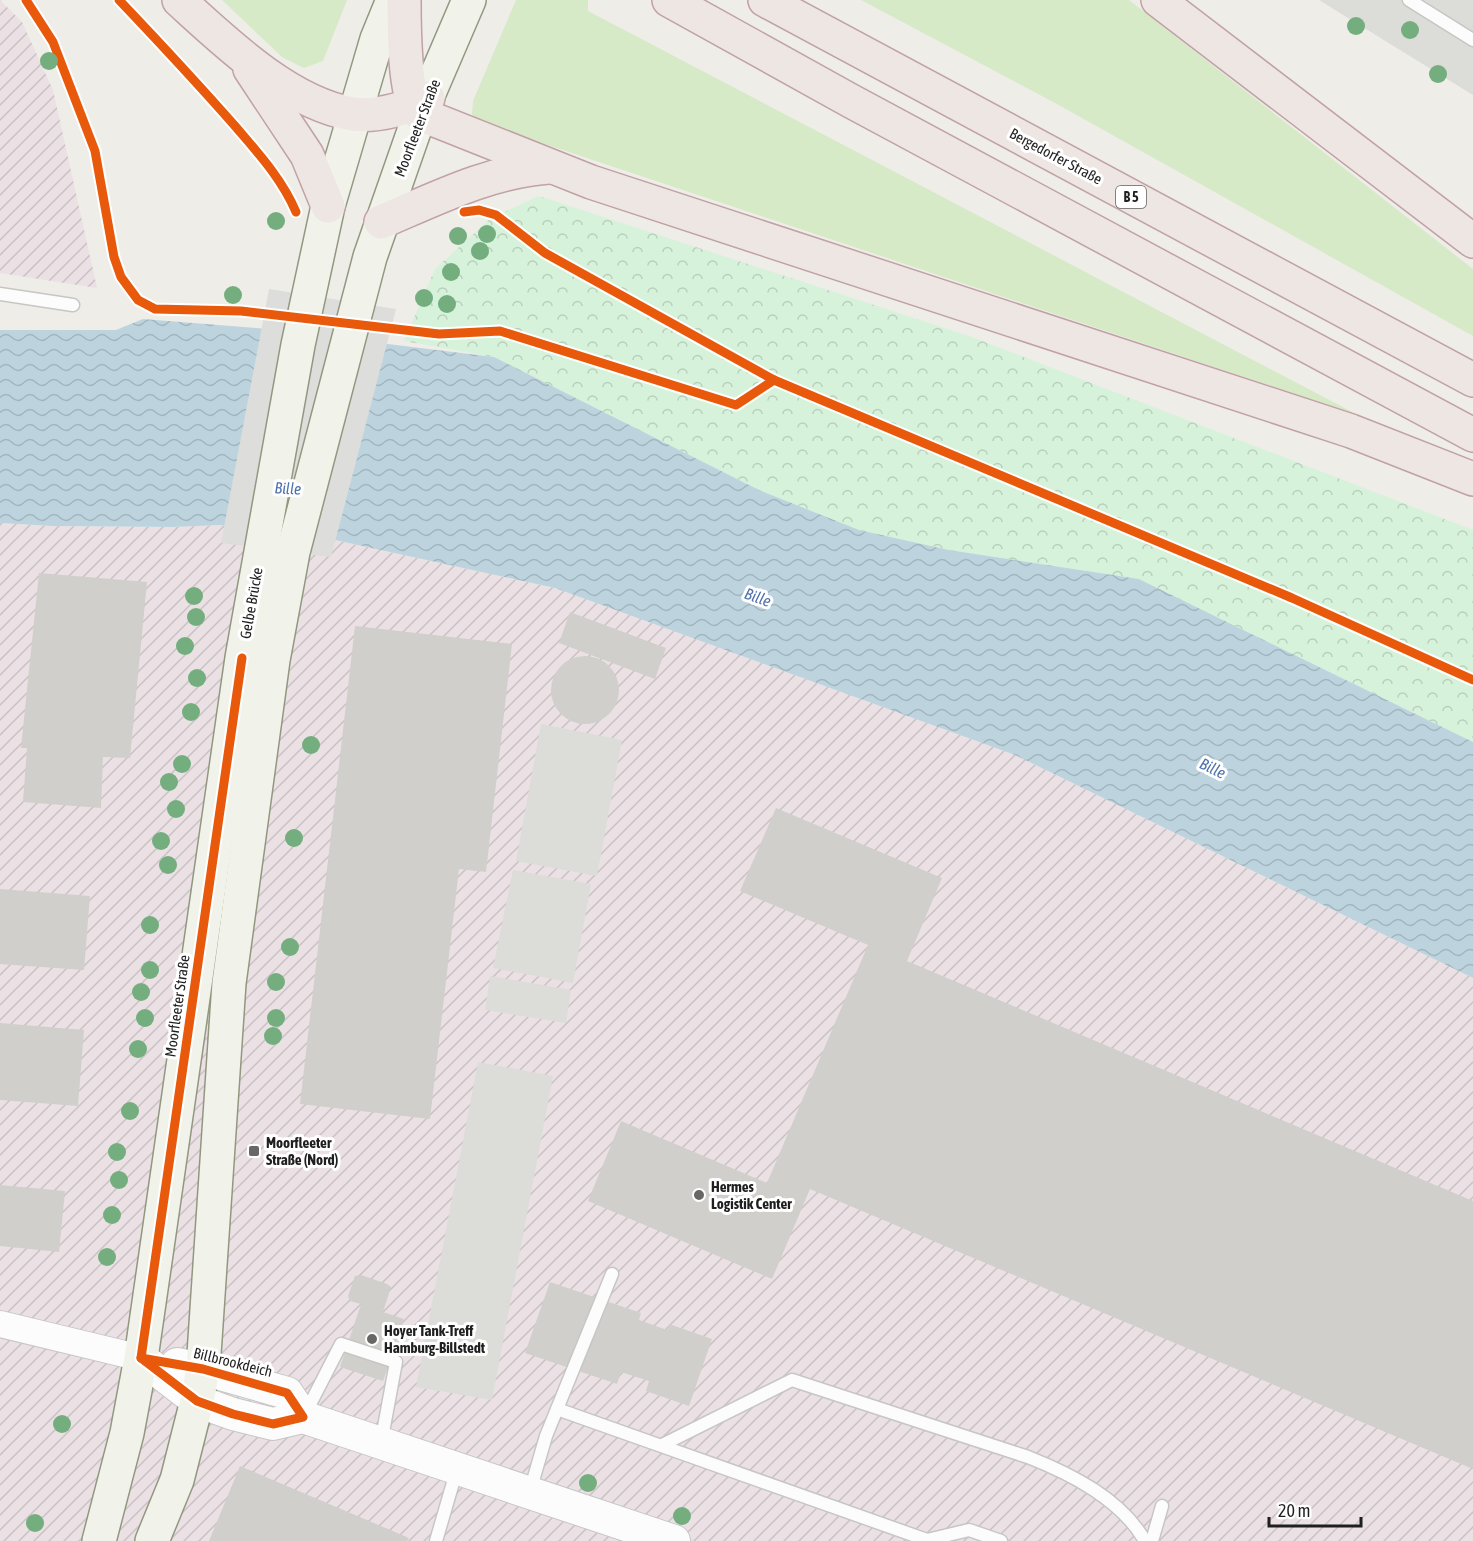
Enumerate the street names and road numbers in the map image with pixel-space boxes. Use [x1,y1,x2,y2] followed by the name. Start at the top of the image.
[391,77,443,179] street label: Moorfleeter Straße
[1007,124,1105,188] street label: Bergedorfer Straße
[1116,186,1146,208] road number: B 5
[236,566,266,640] street label: Gelbe Brücke
[161,954,193,1058] street label: Moorfleeter Straße
[192,1344,274,1380] street label: Billbrookdeich

